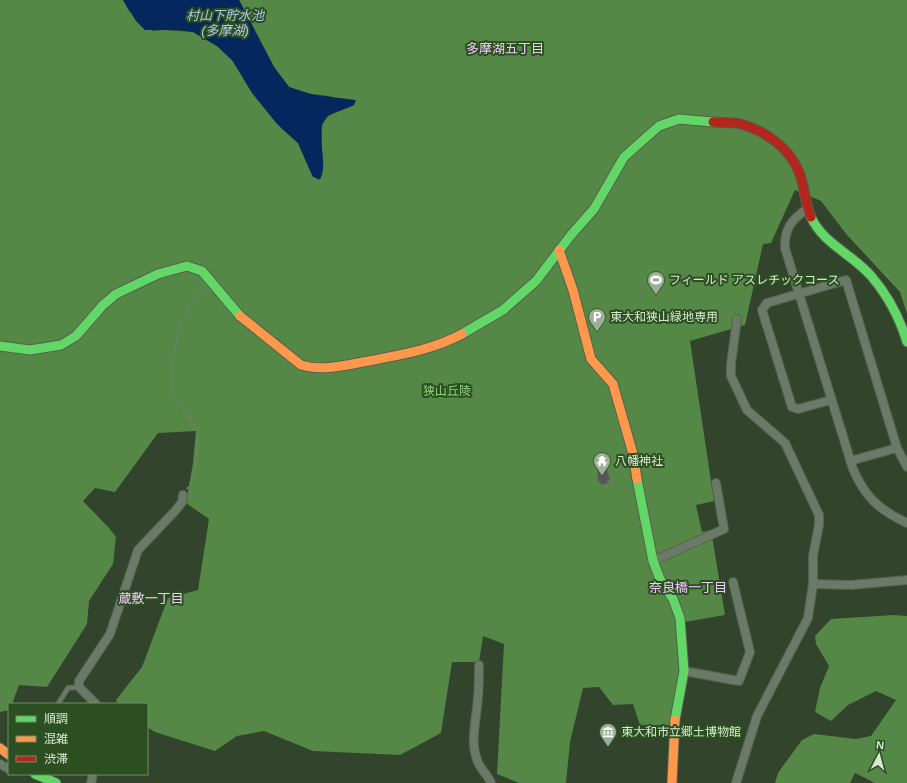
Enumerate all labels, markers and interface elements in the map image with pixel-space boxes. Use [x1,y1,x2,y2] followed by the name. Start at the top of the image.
[186,8,266,38] water label: 村山下貯水池 (多摩湖)
[466,41,544,56] district label: 多摩湖五丁目
[646,270,666,295] sports icon: フィールド アスレチックコース
[669,273,840,287] place label: フィールド アスレチックコース
[587,307,607,332] parking icon: 東大和狭山緑地専用
[610,310,718,324] place label: 東大和狭山緑地専用
[423,384,471,398] park label: 狭山丘陵
[592,451,612,476] temple icon: 八幡神社
[615,454,663,468] place label: 八幡神社
[649,580,727,595] district label: 奈良橋一丁目
[118,591,184,606] district label: 蔵敷一丁目
[8,703,148,775] legend
[44,712,68,726] text: 順調
[598,722,618,747] museum icon: 東大和市立郷土博物館
[621,725,741,739] place label: 東大和市立郷土博物館
[44,732,68,746] text: 混雑
[859,735,899,775] north arrow
[875,739,885,751] text: N
[44,752,68,766] text: 渋滞

